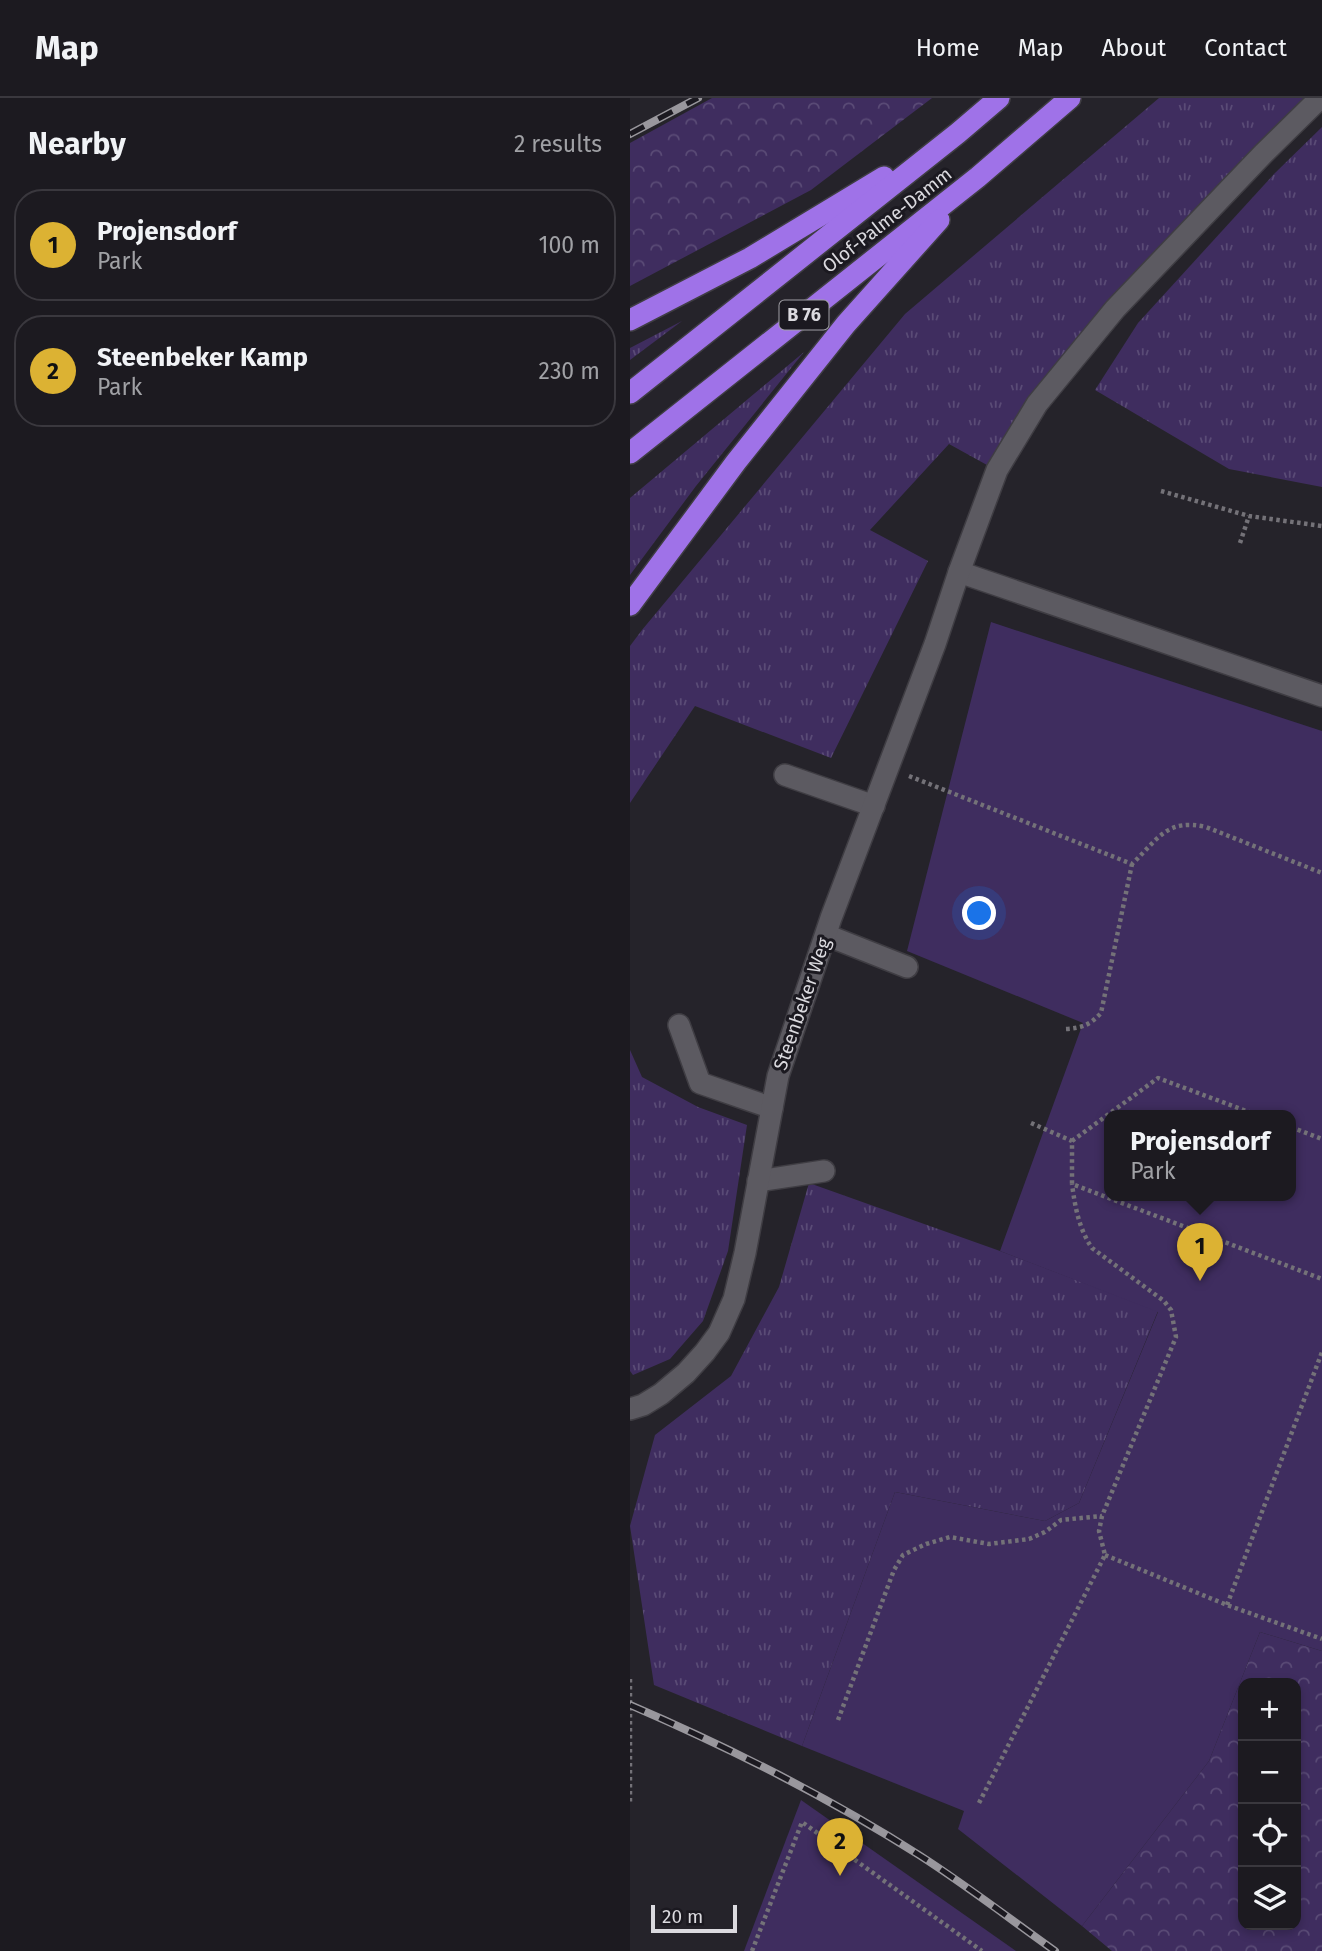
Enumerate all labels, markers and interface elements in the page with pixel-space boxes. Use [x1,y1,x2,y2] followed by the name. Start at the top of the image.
[35,28,99,68] text: Map
[916,34,980,62] text: Home
[1018,34,1064,62] text: Map
[1102,34,1166,62] text: About
[1204,34,1287,62] text: Contact
[28,126,126,162] text: Nearby
[514,130,602,158] text: 2 results
[818,162,956,278] street label: Olof-Palme-Damm
[97,216,237,247] text: Projensdorf
[48,231,58,259] text: 1
[539,231,600,259] text: 100 m
[97,247,142,275] text: Park
[780,300,828,330] road number: B 76
[97,342,308,373] text: Steenbeker Kamp
[47,357,59,385] text: 2
[539,357,600,385] text: 230 m
[97,373,142,401] text: Park
[962,896,996,930] your location
[769,935,835,1073] street label: Steenbeker Weg
[1104,1110,1296,1201] popup
[1130,1126,1270,1157] text: Projensdorf
[1130,1157,1175,1185] text: Park
[1177,1223,1223,1281] pin: 1
[1238,1678,1301,1930] map controls
[1238,1678,1301,1741] button: +
[1238,1741,1301,1804] button: −
[1238,1804,1301,1867] button: locate
[817,1818,863,1876] pin: 2
[1238,1867,1301,1930] button: layers
[651,1902,737,1934] scale bar
[662,1905,703,1928] text: 20 m

